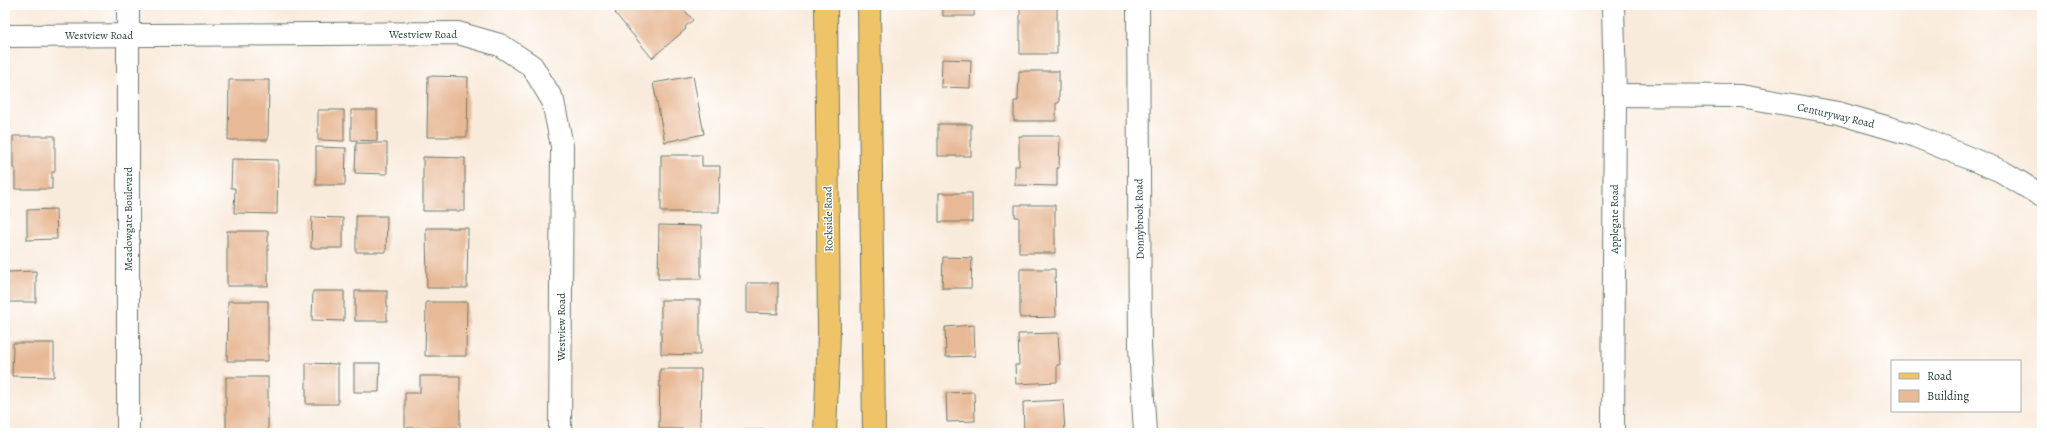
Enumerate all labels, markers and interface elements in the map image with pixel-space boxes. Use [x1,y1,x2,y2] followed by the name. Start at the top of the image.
[388,27,457,42] street label: Westview Road
[64,28,133,43] street label: Westview Road
[1796,99,1876,132] street label: Centuryway Road
[121,167,136,271] street label: Meadowgate Boulevard
[1131,178,1148,260] street label: Donnybrook Road
[1607,184,1622,255] street label: Applegate Road
[820,186,837,252] street label: Rockside Road
[554,293,569,362] street label: Westview Road
[1891,360,2021,412] legend
[1927,368,1953,384] text: Road
[1927,388,1969,404] text: Building

